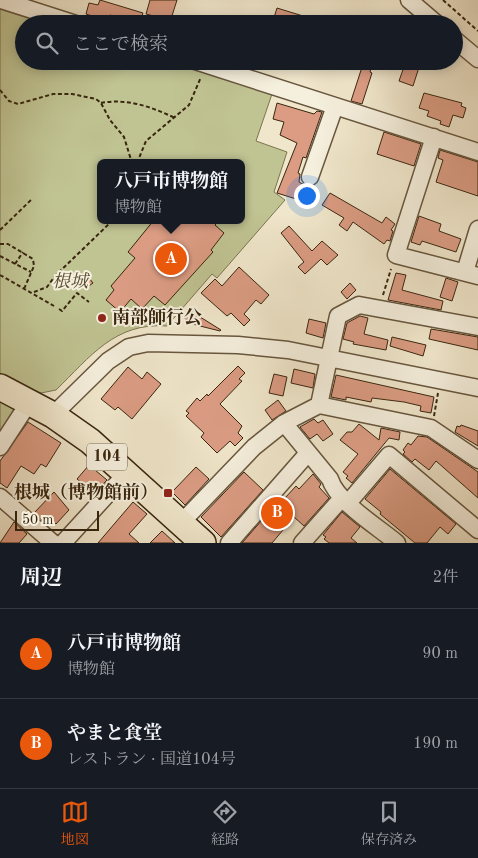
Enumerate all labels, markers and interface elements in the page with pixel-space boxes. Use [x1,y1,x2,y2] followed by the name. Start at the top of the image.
[15,15,463,70] search box
[33,29,61,57] icon: search
[73,36,168,55] text: ここで検索
[97,159,245,224] popup
[114,173,228,192] text: 八戸市博物館
[294,183,320,209] your location
[114,200,162,216] text: 博物館
[155,240,187,278] pin: A
[52,271,91,291] park label: 根城
[112,307,202,327] place label: 南部師行公
[96,312,108,324] marker: 南部師行公
[87,444,127,471] road number: 104
[14,482,158,502] place label: 根城（博物館前）
[162,487,174,499] marker: 根城（博物館前）
[261,494,293,532] pin: B
[15,508,99,531] scale bar
[22,513,53,527] text: 50 m
[20,568,62,589] text: 周辺
[433,570,458,586] text: 2件
[67,635,181,654] text: 八戸市博物館
[30,646,42,662] text: A
[422,646,458,662] text: 90 m
[67,662,115,678] text: 博物館
[67,725,162,744] text: やまと食堂
[30,736,42,752] text: B
[413,736,458,752] text: 190 m
[67,752,236,768] text: レストラン · 国道104号
[61,798,89,849] tab: 地図
[211,798,239,849] tab: 経路
[361,798,417,849] tab: 保存済み

